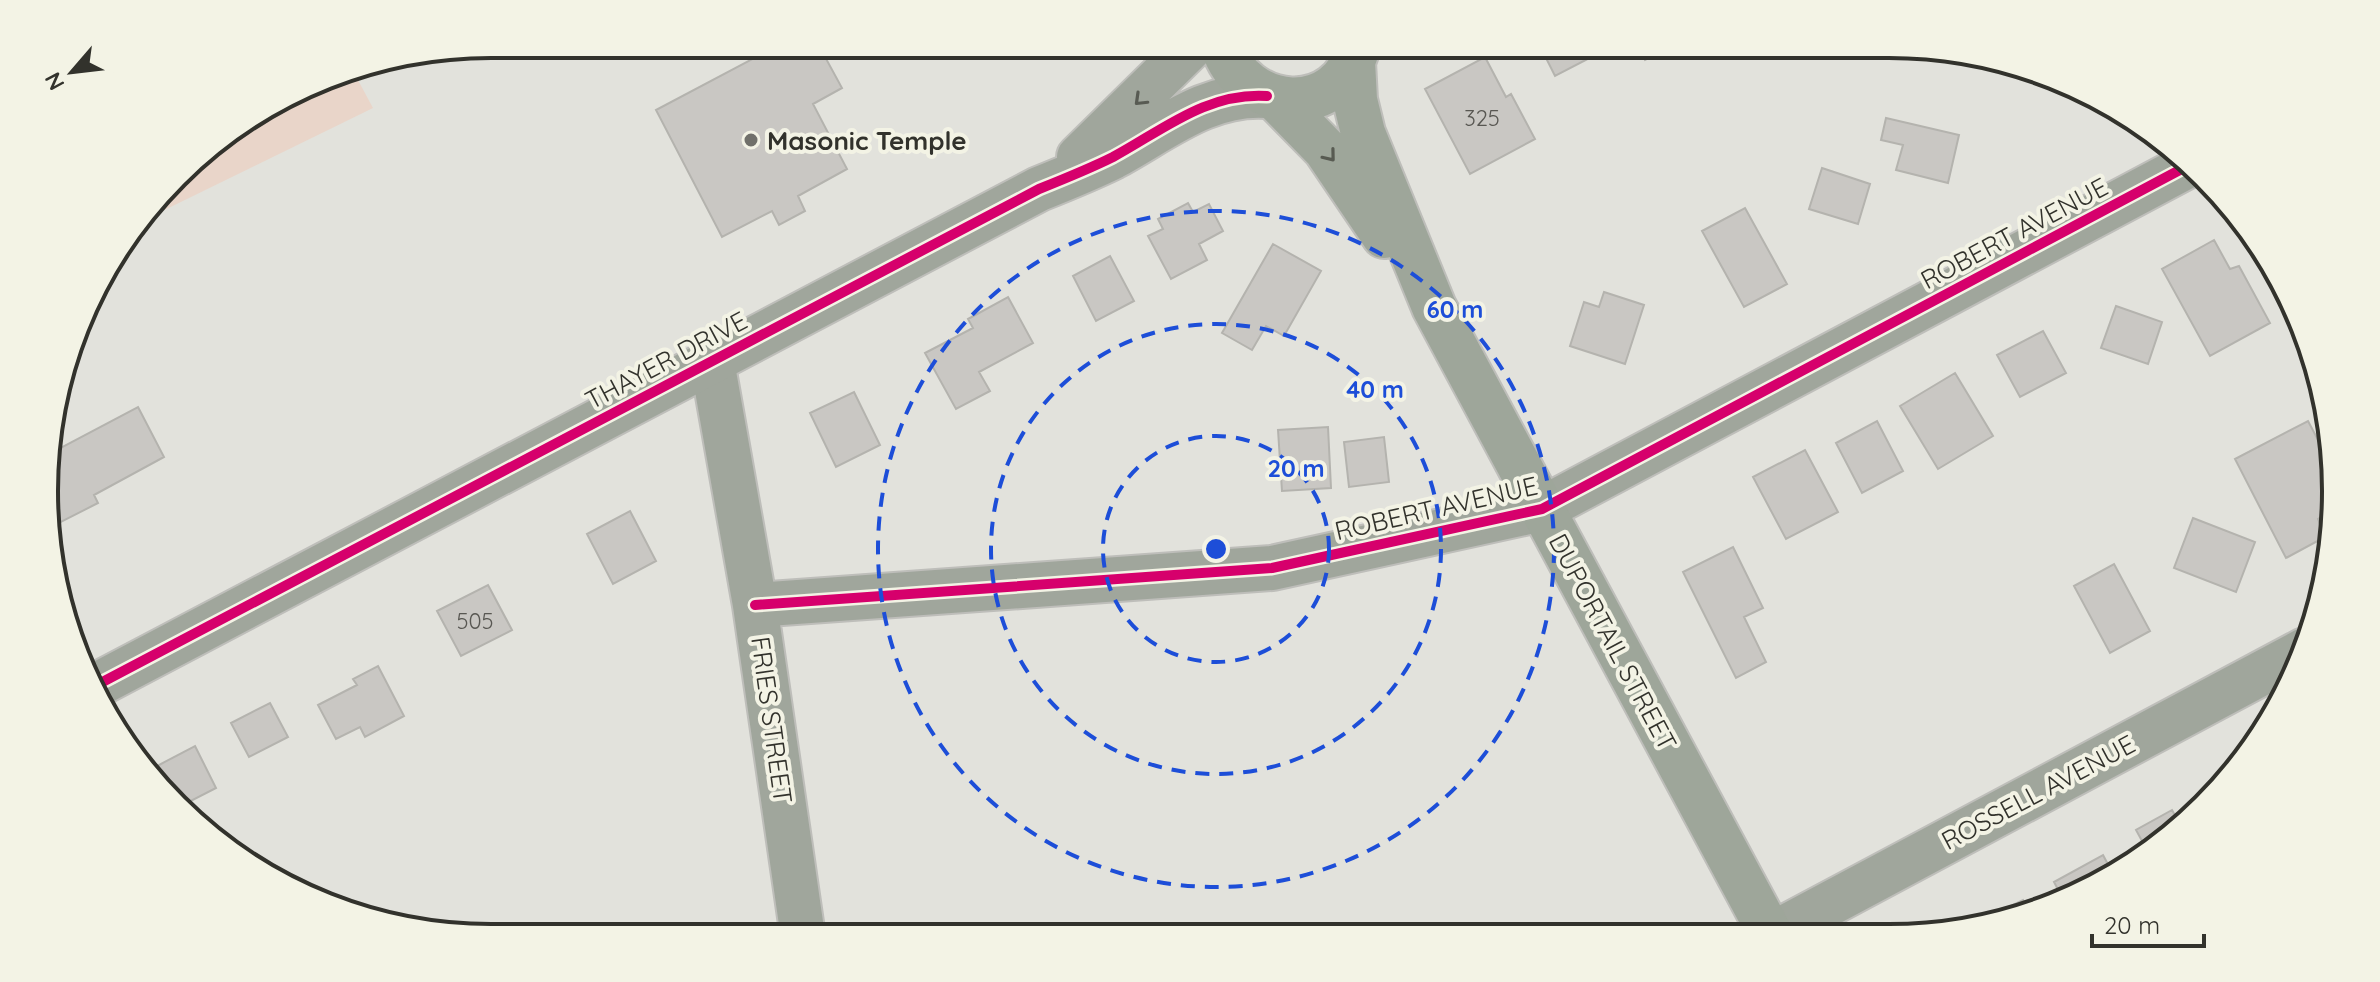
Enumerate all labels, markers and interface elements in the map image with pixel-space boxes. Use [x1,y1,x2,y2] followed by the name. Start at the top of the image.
[32,32,112,112] north arrow
[38,68,70,95] text: N
[1135,90,1149,105] one-way arrow
[1464,104,1500,132] house number: 325
[767,124,967,157] place label: Masonic Temple
[742,131,760,149] marker: Masonic Temple
[1320,147,1335,161] one-way arrow
[1915,170,2113,296] street label: ROBERT AVENUE
[1427,294,1483,324] text: 60 m
[579,304,753,416] street label: THAYER DRIVE
[1346,374,1404,404] text: 40 m
[1267,453,1325,483] text: 20 m
[1331,469,1541,547] street label: ROBERT AVENUE
[1542,528,1684,756] street label: DUPORTAIL STREET
[1202,535,1230,563] centre of rings
[456,607,494,635] house number: 505
[744,634,800,806] street label: FRIES STREET
[1936,727,2140,857] street label: ROSSELL AVENUE
[2092,898,2204,948] scale bar
[2104,910,2160,940] text: 20 m

